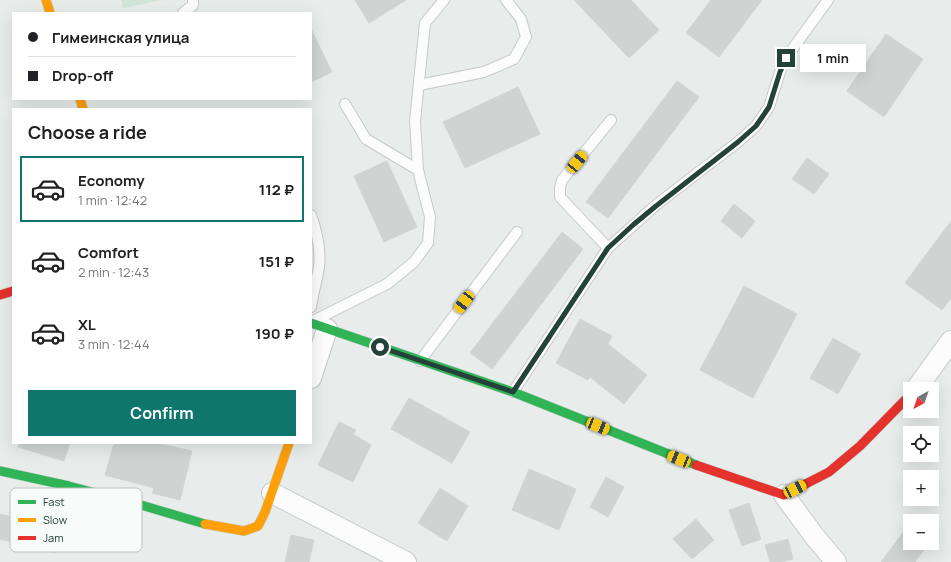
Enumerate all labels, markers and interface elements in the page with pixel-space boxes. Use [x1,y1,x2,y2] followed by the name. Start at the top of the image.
[52,27,189,48] text: Гимеинская улица
[800,44,866,72] callout: 1 min
[777,49,795,67] route end
[817,49,849,67] text: 1 min
[52,65,113,86] text: Drop-off
[28,120,147,144] text: Choose a ride
[565,149,589,175] car
[78,170,145,191] text: Economy
[30,171,66,207] icon: car
[259,179,294,200] text: 112 ₽
[78,191,147,209] text: 1 min · 12:42
[78,242,139,263] text: Comfort
[30,243,66,279] icon: car
[259,251,294,272] text: 151 ₽
[78,263,149,281] text: 2 min · 12:43
[452,289,476,315] car
[78,314,96,335] text: XL
[30,315,66,351] icon: car
[255,323,294,344] text: 190 ₽
[78,335,150,353] text: 3 min · 12:44
[371,338,389,356] route start
[903,382,939,418] north arrow
[903,382,939,550] map controls
[28,390,296,436] button: Confirm
[585,416,611,436] car
[903,426,939,462] button: locate
[666,449,692,469] car
[903,470,939,506] button: +
[782,478,808,500] car
[10,488,142,552] legend
[43,494,65,509] text: Fast
[43,512,68,527] text: Slow
[903,514,939,550] button: −
[43,530,64,545] text: Jam

